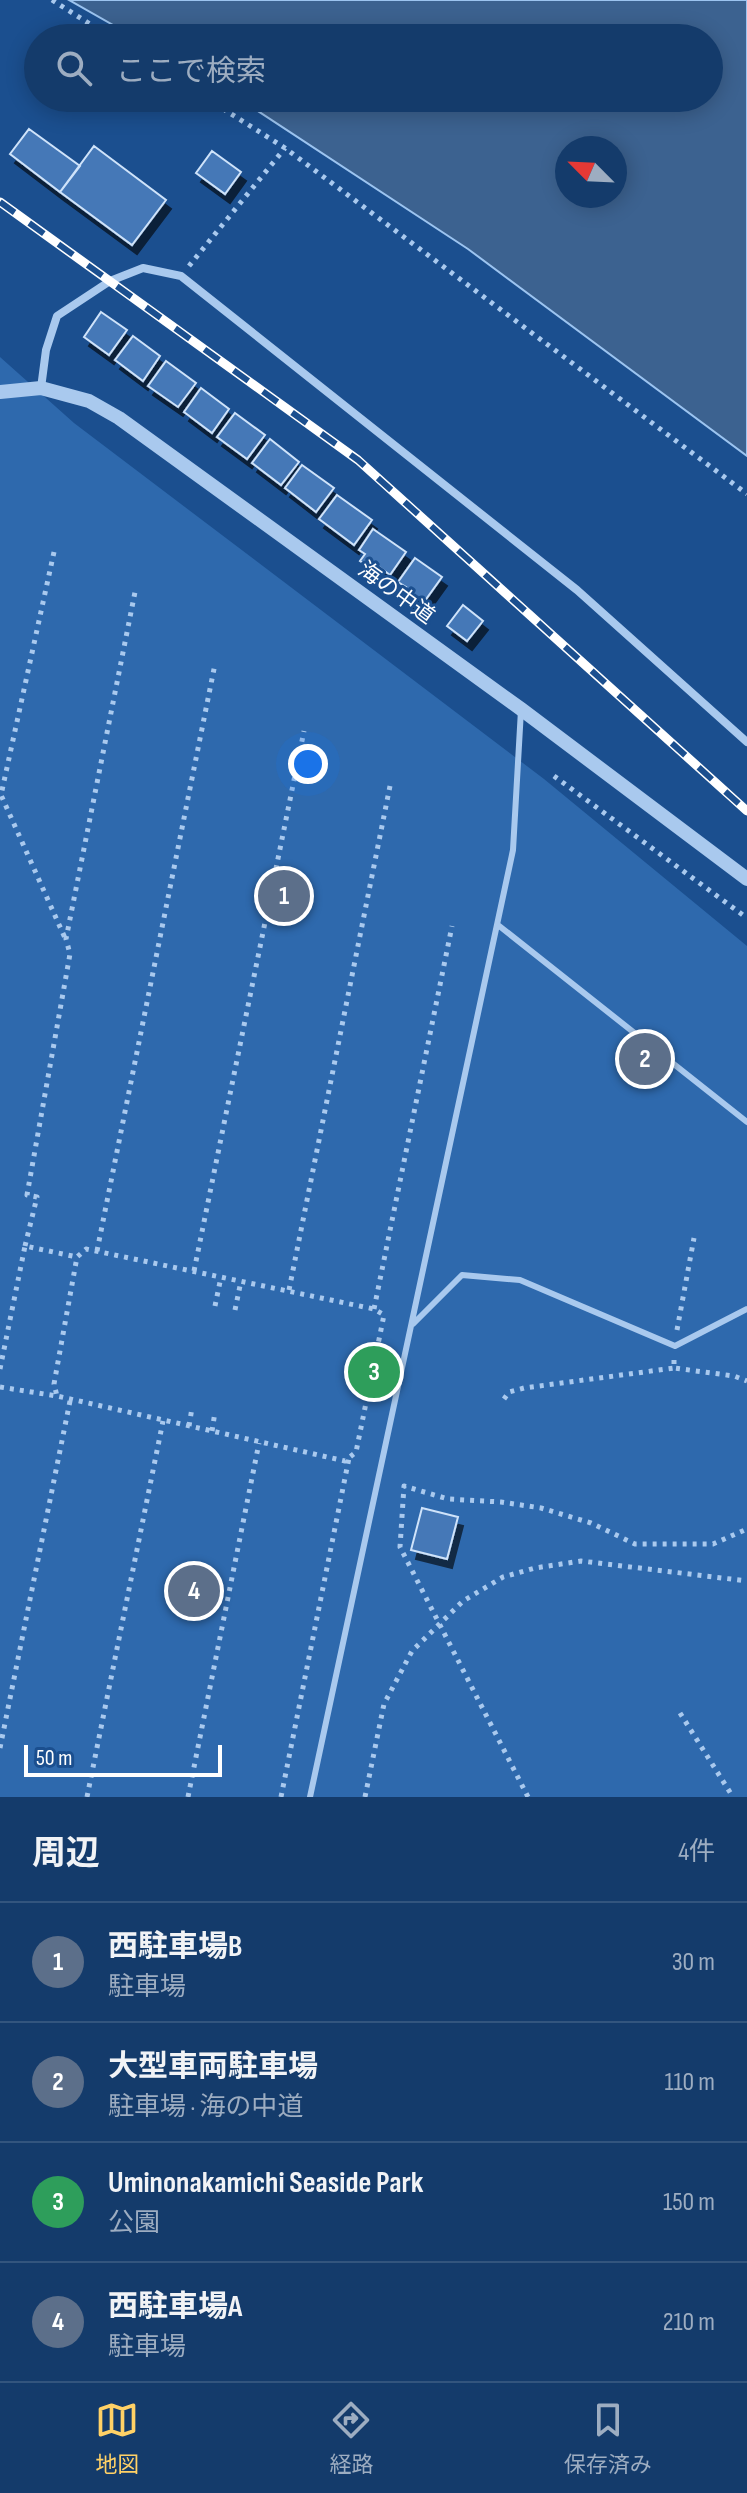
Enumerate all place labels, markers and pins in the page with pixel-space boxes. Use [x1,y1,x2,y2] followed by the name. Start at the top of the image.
[258,866,310,926] pin: 1
[619,1029,671,1089] pin: 2
[348,1342,400,1402] pin: 3
[168,1561,220,1621] pin: 4

